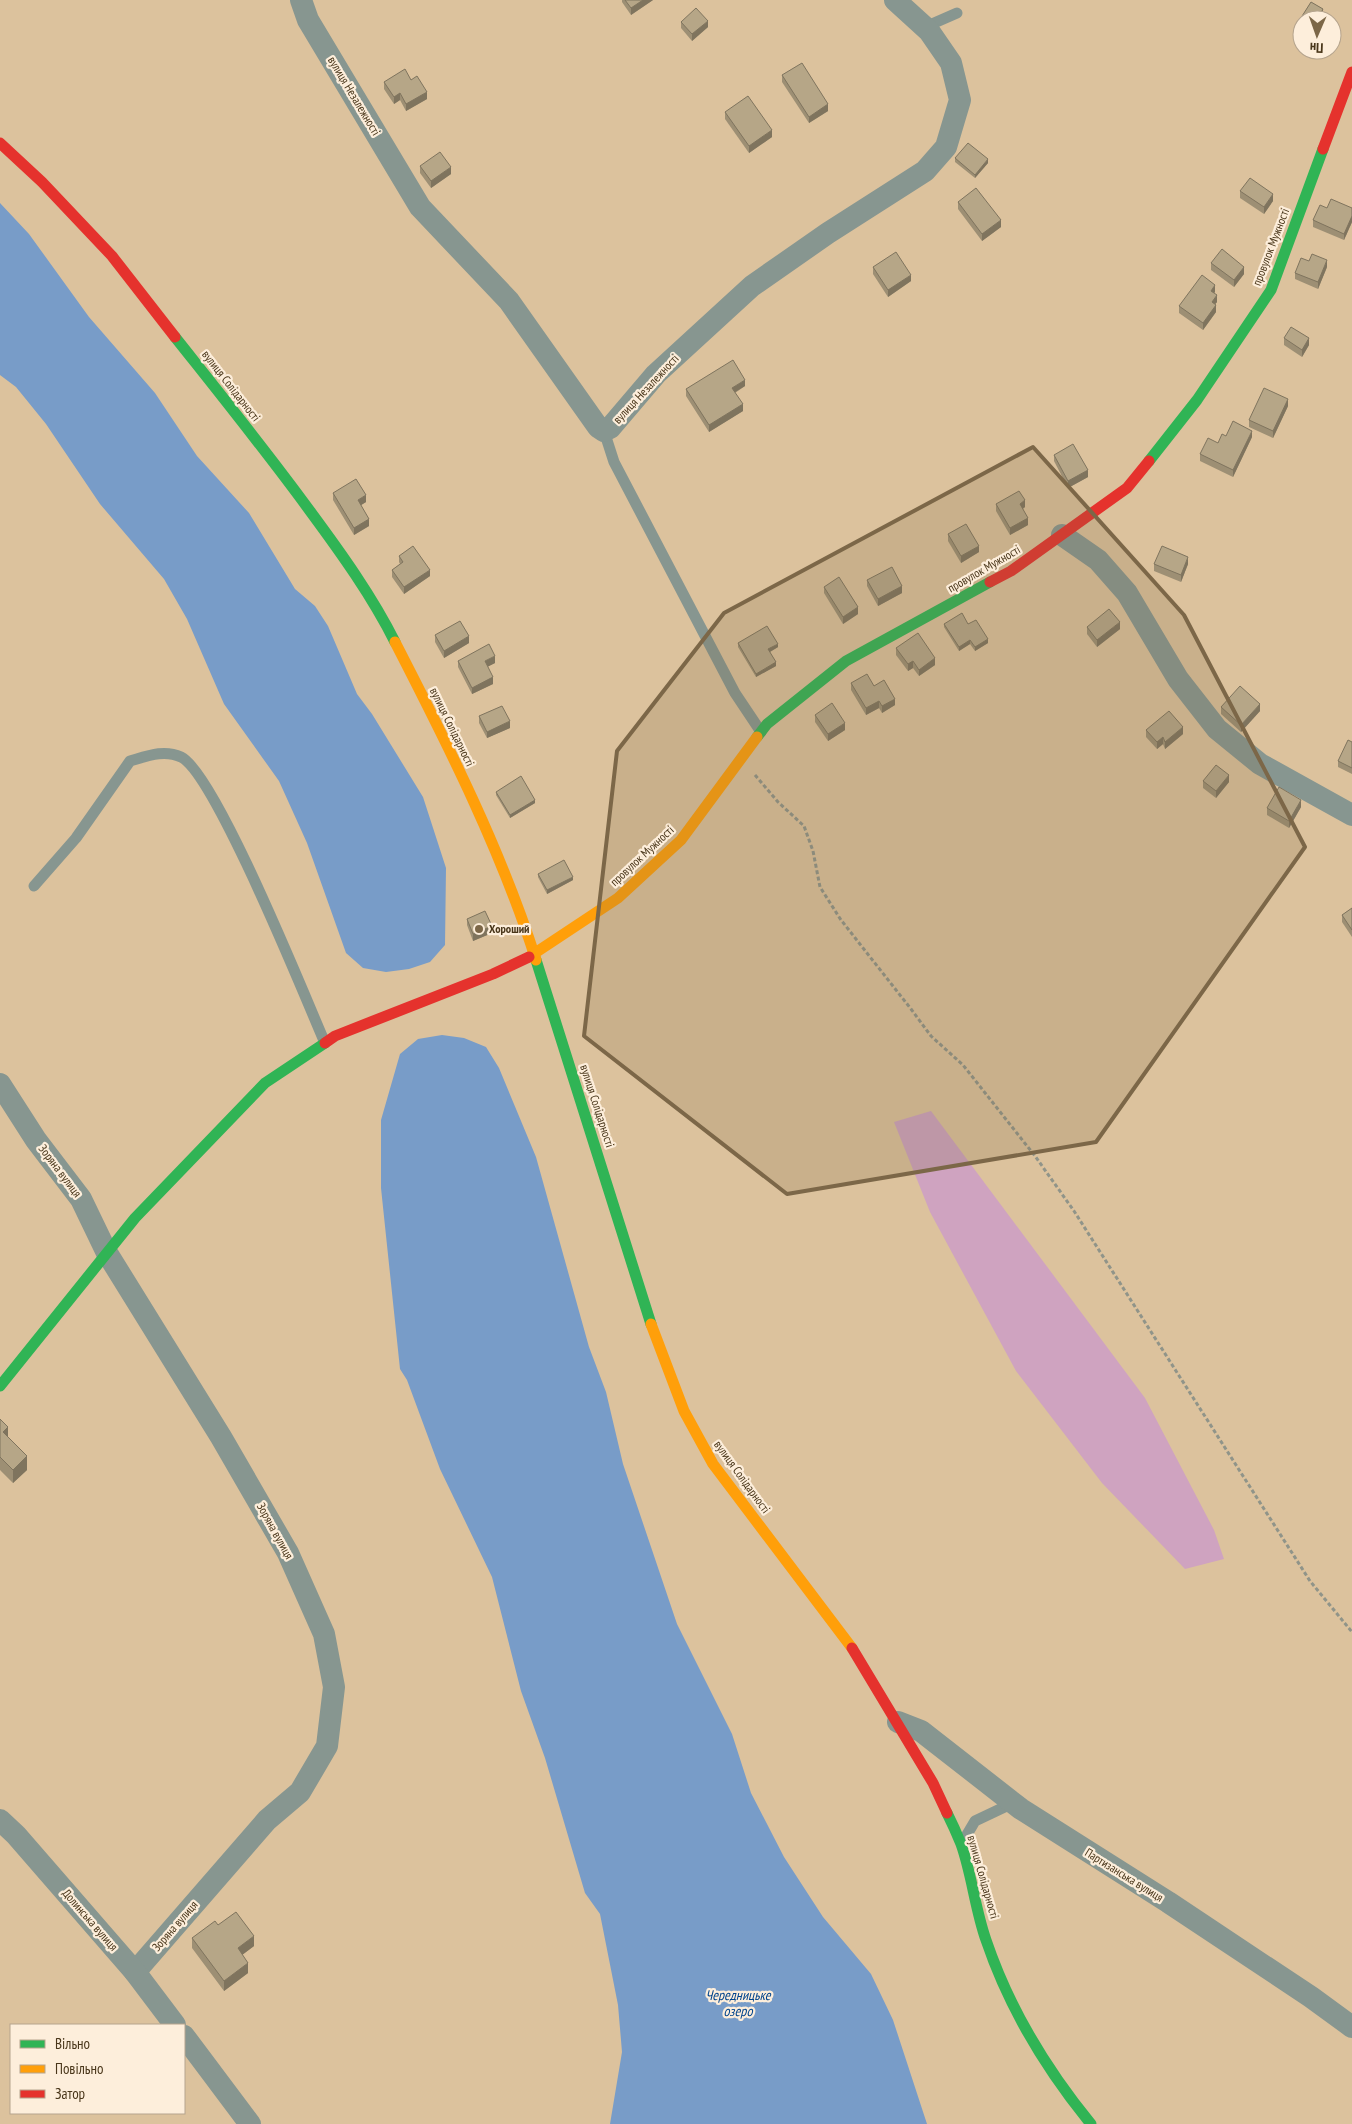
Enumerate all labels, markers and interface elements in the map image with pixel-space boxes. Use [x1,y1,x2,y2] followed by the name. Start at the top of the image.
[1292,10,1342,60] north arrow
[1309,39,1324,57] text: Пн
[325,54,384,138] street label: вулиця Незалежності
[1249,206,1292,288] street label: провулок Мужності
[199,347,264,424] street label: вулиця Солідарності
[610,351,682,426] street label: вулиця Незалежності
[945,542,1023,595] street label: провулок Мужності
[427,685,478,769] street label: вулиця Солідарності
[607,822,677,889] street label: провулок Мужності
[489,921,530,936] place label: Хороший
[473,923,485,935] marker: Хороший
[577,1063,618,1149] street label: вулиця Солідарності
[36,1141,85,1200] street label: Зоряна вулиця
[711,1438,774,1516] street label: вулиця Солідарності
[254,1500,297,1562] street label: Зоряна вулиця
[964,1833,1003,1920] street label: вулиця Солідарності
[1082,1844,1167,1905] street label: Партизанська вулиця
[59,1886,122,1954] street label: Долинська вулиця
[149,1897,201,1954] street label: Зоряна вулиця
[705,1986,772,2020] water label: Чередницьке озеро
[10,2024,185,2114] legend
[55,2034,90,2053] text: Вільно
[55,2059,103,2078] text: Повільно
[55,2084,85,2103] text: Затор

